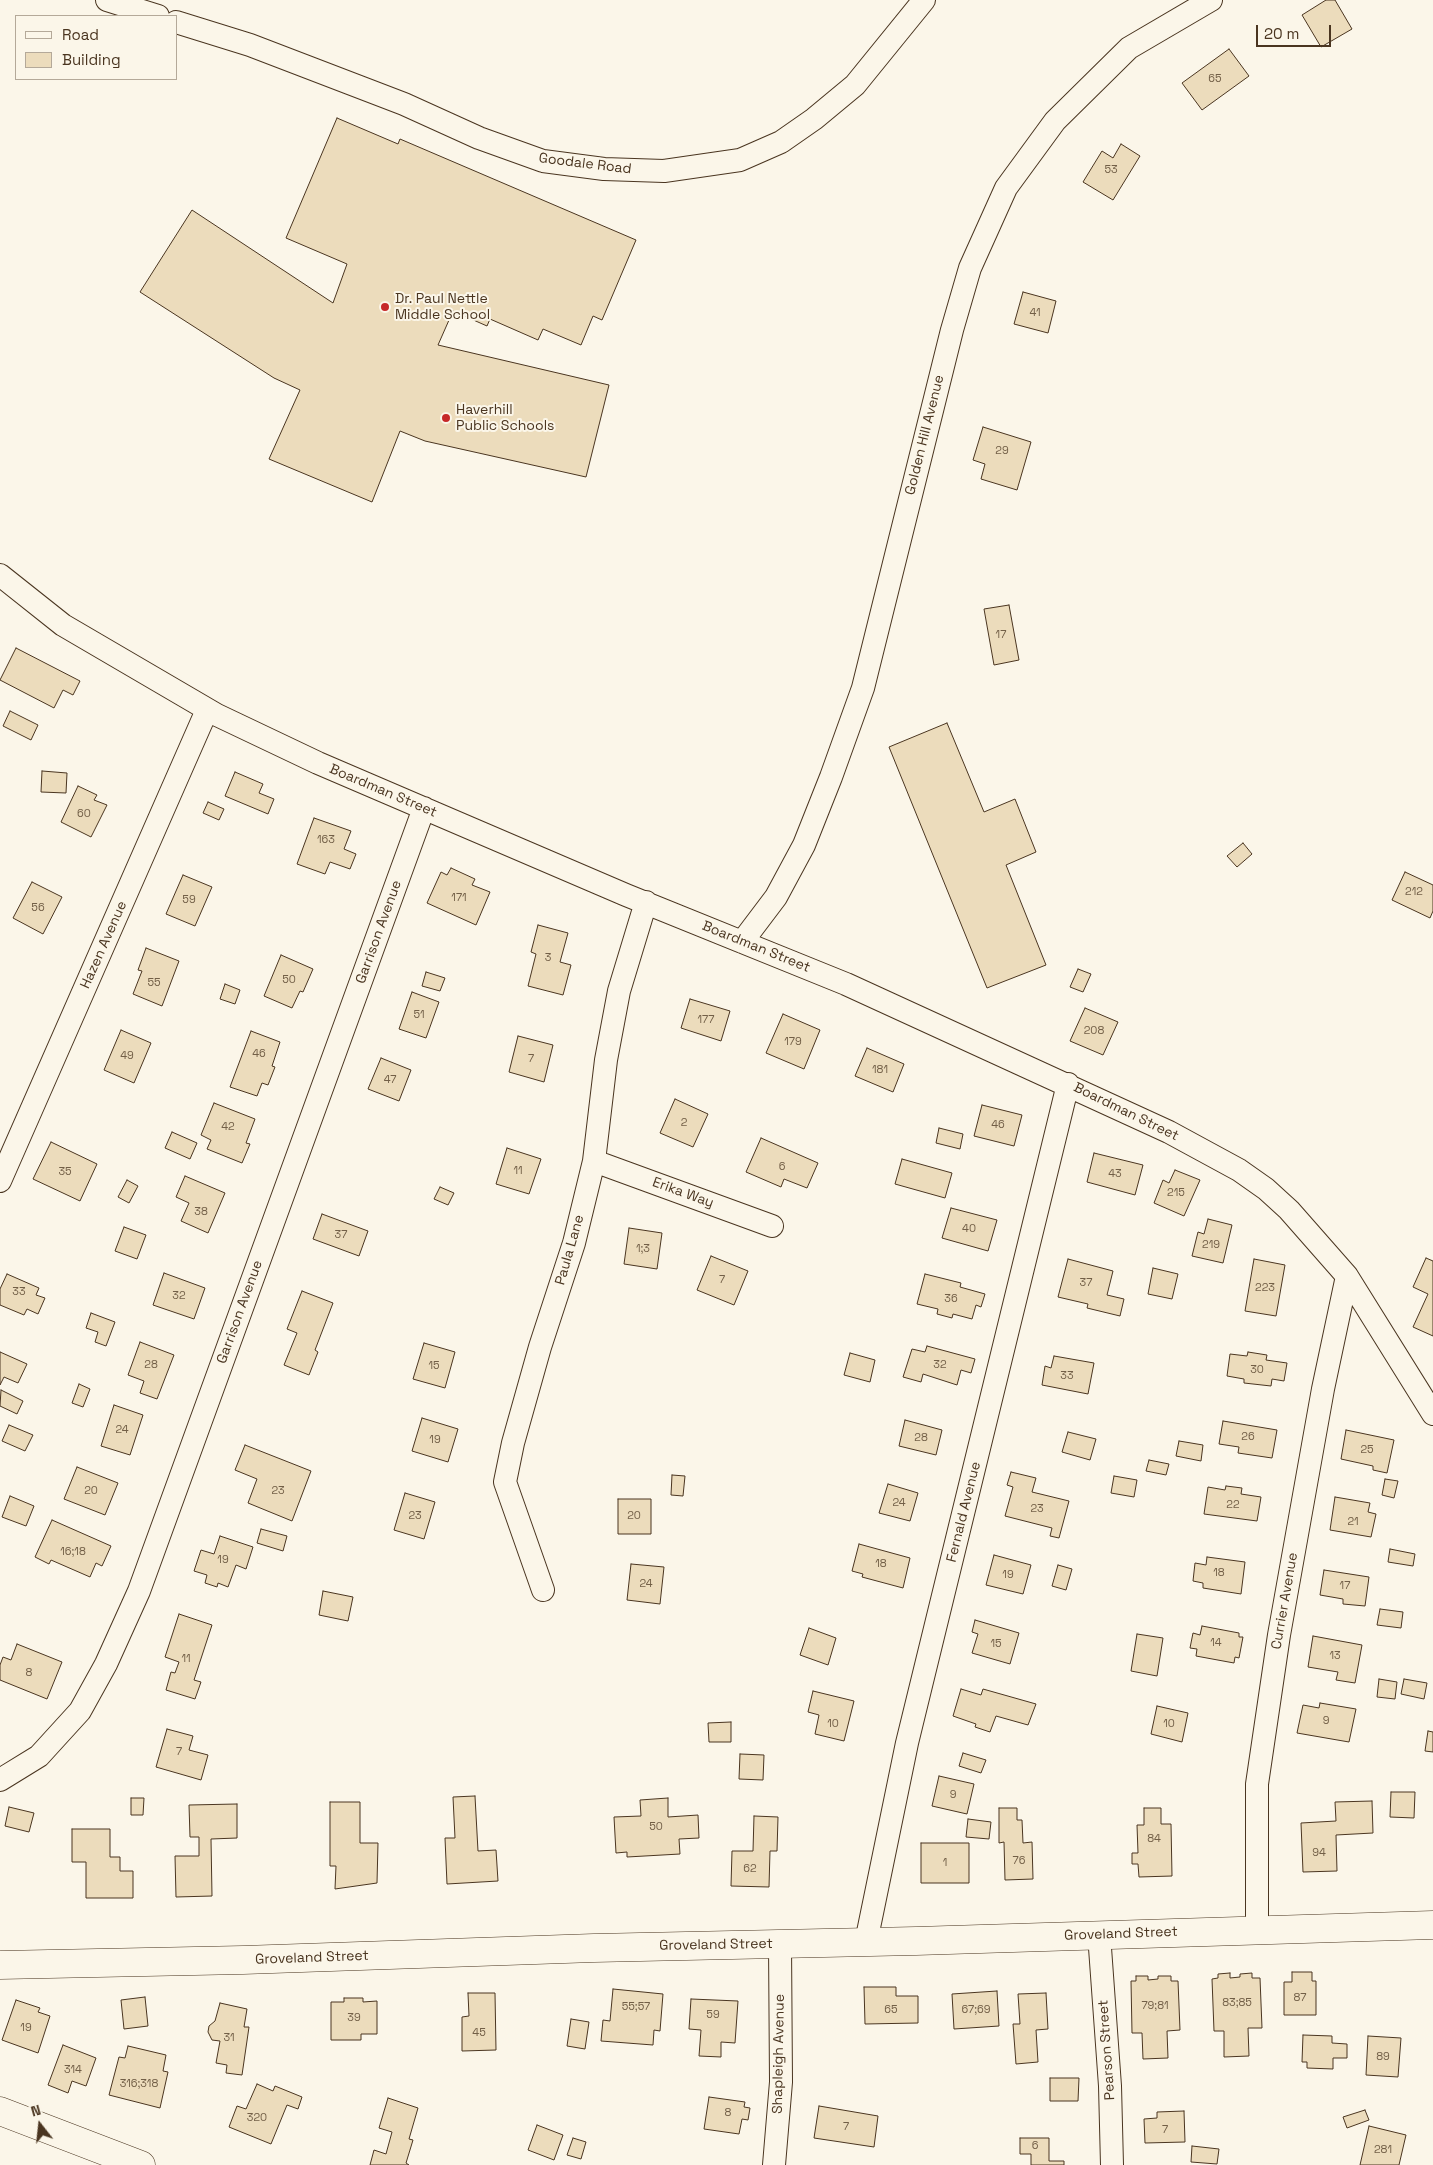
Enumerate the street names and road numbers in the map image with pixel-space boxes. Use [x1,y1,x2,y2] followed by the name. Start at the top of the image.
[538,150,632,178] street label: Goodale Road
[902,373,948,497] street label: Golden Hill Avenue
[327,761,439,821] street label: Boardman Street
[352,878,406,986] street label: Garrison Avenue
[77,899,131,991] street label: Hazen Avenue
[700,918,812,976] street label: Boardman Street
[1071,1079,1181,1145] street label: Boardman Street
[650,1174,716,1212] street label: Erika Way
[552,1213,588,1287] street label: Paula Lane
[213,1258,267,1366] street label: Garrison Avenue
[943,1460,985,1564] street label: Fernald Avenue
[1268,1551,1302,1651] street label: Currier Avenue
[1064,1924,1178,1944] street label: Groveland Street
[659,1936,773,1954] street label: Groveland Street
[255,1948,369,1968] street label: Groveland Street
[770,1994,788,2114] street label: Shapleigh Avenue
[1095,1999,1119,2101] street label: Pearson Street

